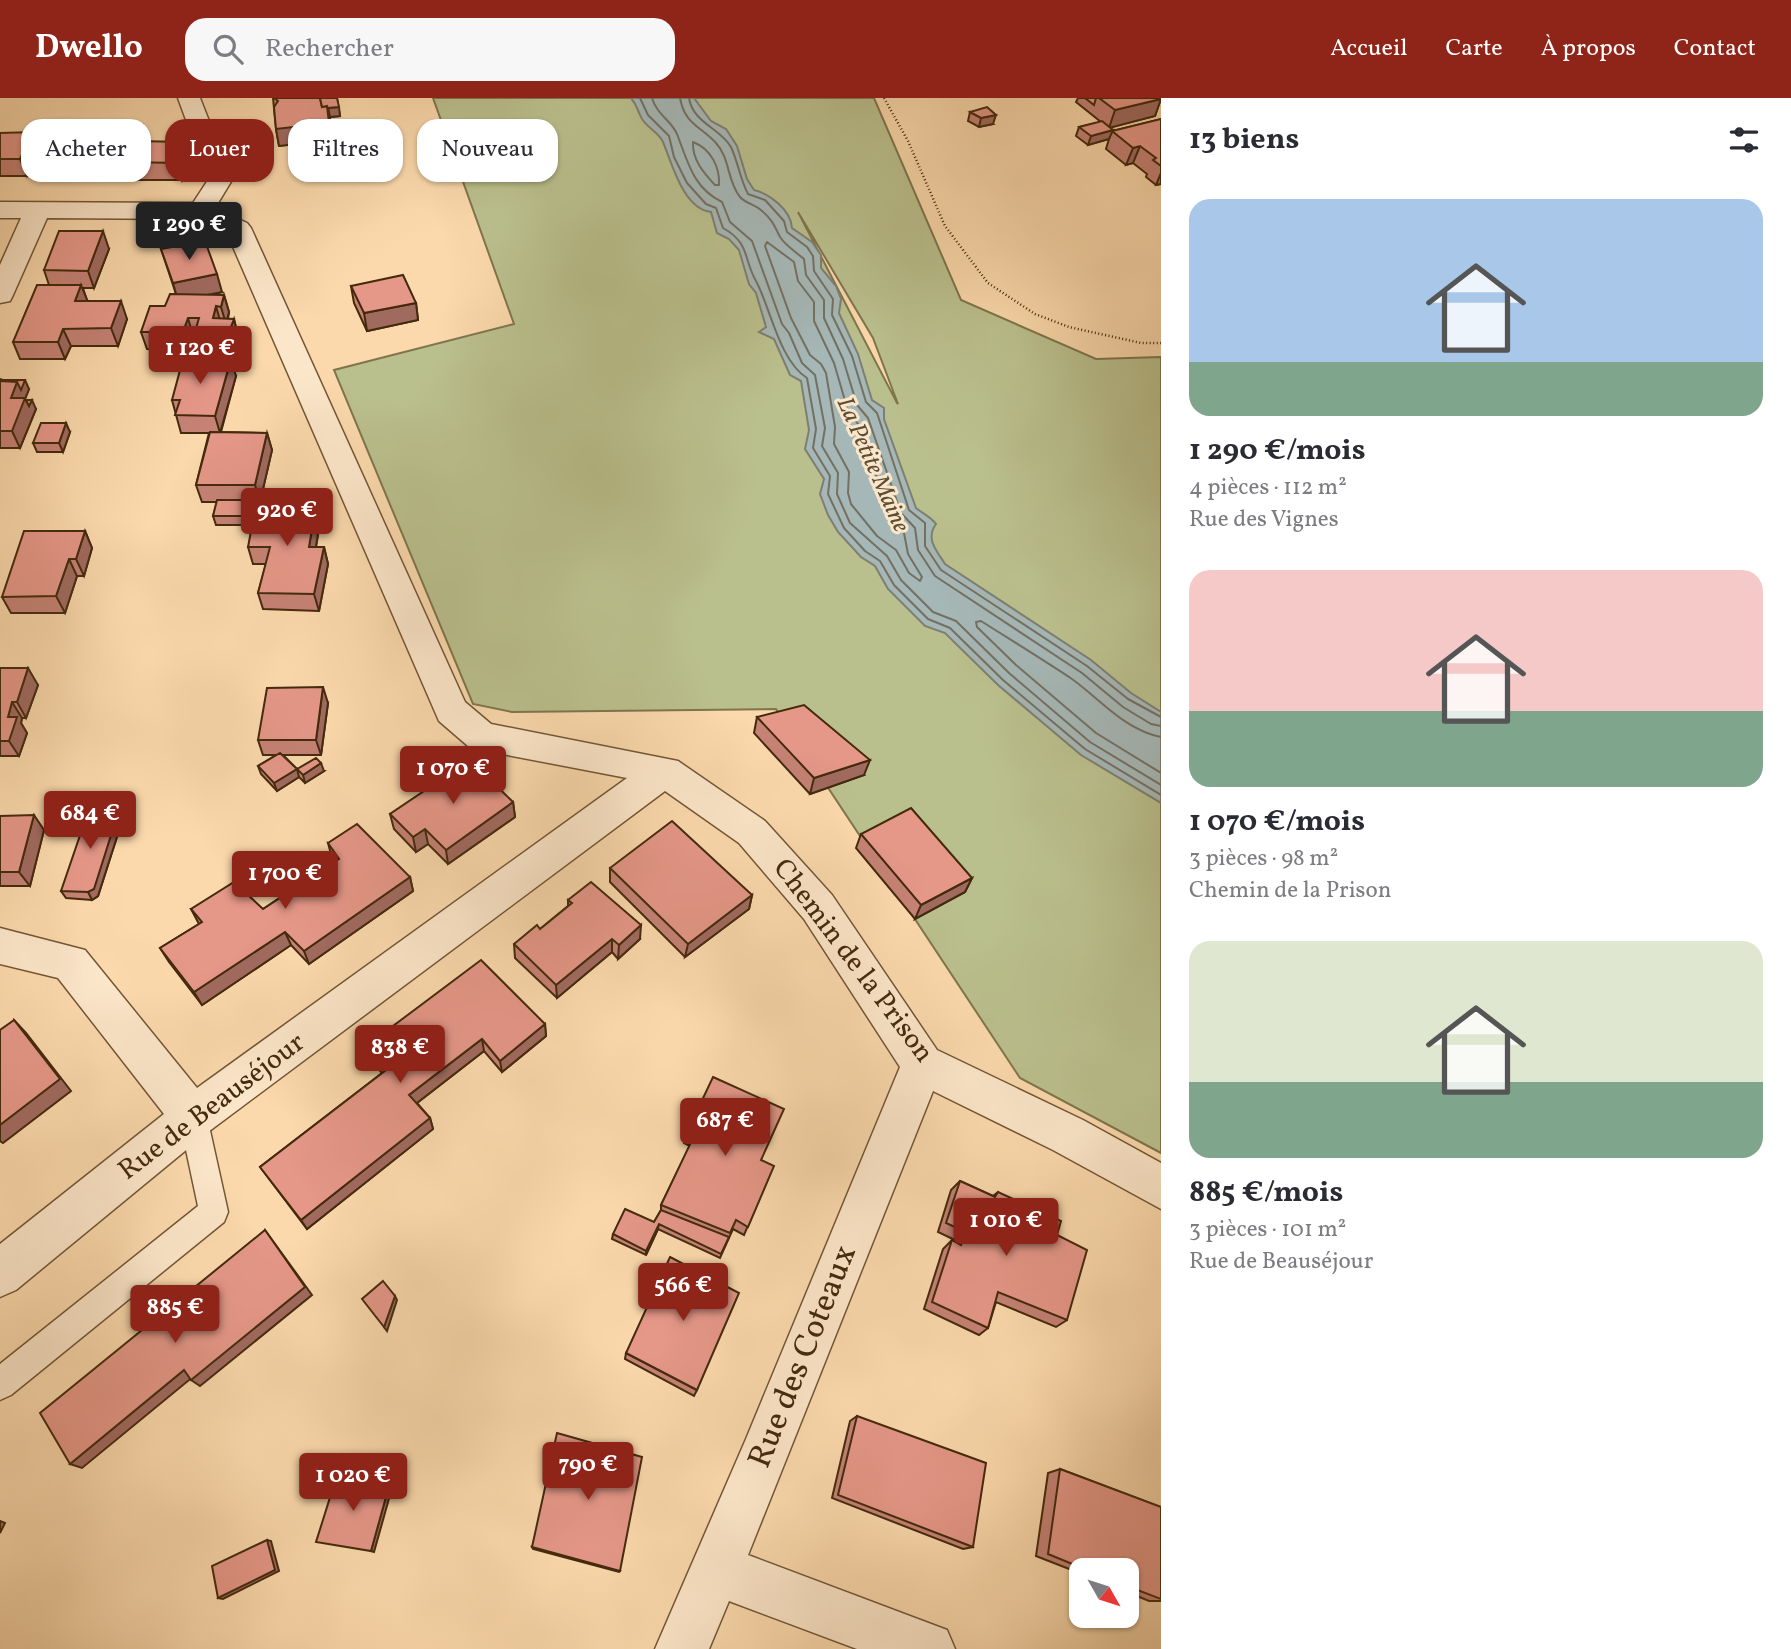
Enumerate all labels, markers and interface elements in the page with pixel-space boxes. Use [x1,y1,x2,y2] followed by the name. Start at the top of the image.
[185,18,675,81] search box
[35,26,143,72] text: Dwello
[209,30,247,68] icon: search
[265,31,394,67] text: Rechercher
[1330,32,1407,66] text: Accueil
[1445,32,1503,66] text: Carte
[1541,32,1636,66] text: À propos
[1674,32,1756,66] text: Contact
[21,119,151,182] chip: Acheter
[165,119,274,182] chip: Louer
[288,119,403,182] chip: Filtres
[417,119,558,182] chip: Nouveau
[1189,119,1299,161] text: 13 biens
[1725,121,1763,159] icon: filters
[124,202,254,262] pin: 1 290 €
[152,209,226,241] text: 1 290 €
[1413,245,1539,371] icon: home
[135,327,265,386] pin: 1 120 €
[165,333,235,365] text: 1 120 €
[827,392,917,538] water label: La Petite Maine
[1189,430,1366,472] text: 1 290 €/mois
[1189,472,1347,504] text: 4 pièces · 112 m²
[238,489,336,548] pin: 920 €
[257,495,317,527] text: 920 €
[1189,504,1339,536] text: Rue des Vignes
[1413,616,1539,742] icon: home
[388,746,518,806] pin: 1 070 €
[416,753,490,785] text: 1 070 €
[41,792,139,851] pin: 684 €
[60,798,120,830] text: 684 €
[1189,801,1365,843] text: 1 070 €/mois
[1189,843,1338,875] text: 3 pièces · 98 m²
[763,851,943,1071] street label: Chemin de la Prison
[220,852,350,911] pin: 1 700 €
[248,858,322,890] text: 1 700 €
[1189,875,1391,907] text: Chemin de la Prison
[1413,987,1539,1113] icon: home
[111,1024,314,1190] street label: Rue de Beauséjour
[351,1026,449,1085] pin: 838 €
[371,1032,429,1064] text: 838 €
[676,1098,774,1158] pin: 687 €
[696,1105,754,1137] text: 687 €
[1189,1172,1343,1214] text: 885 €/mois
[941,1198,1071,1258] pin: 1 010 €
[970,1205,1042,1237] text: 1 010 €
[1189,1214,1346,1246] text: 3 pièces · 101 m²
[738,1239,870,1475] street label: Rue des Coteaux
[1189,1246,1373,1278] text: Rue de Beauséjour
[634,1264,732,1323] pin: 566 €
[654,1270,712,1302] text: 566 €
[126,1286,224,1345] pin: 885 €
[146,1292,204,1324] text: 885 €
[539,1442,637,1502] pin: 790 €
[558,1449,618,1481] text: 790 €
[288,1454,418,1513] pin: 1 020 €
[315,1460,391,1492] text: 1 020 €
[1069,1558,1139,1628] north arrow
[1069,1558,1139,1628] map controls

